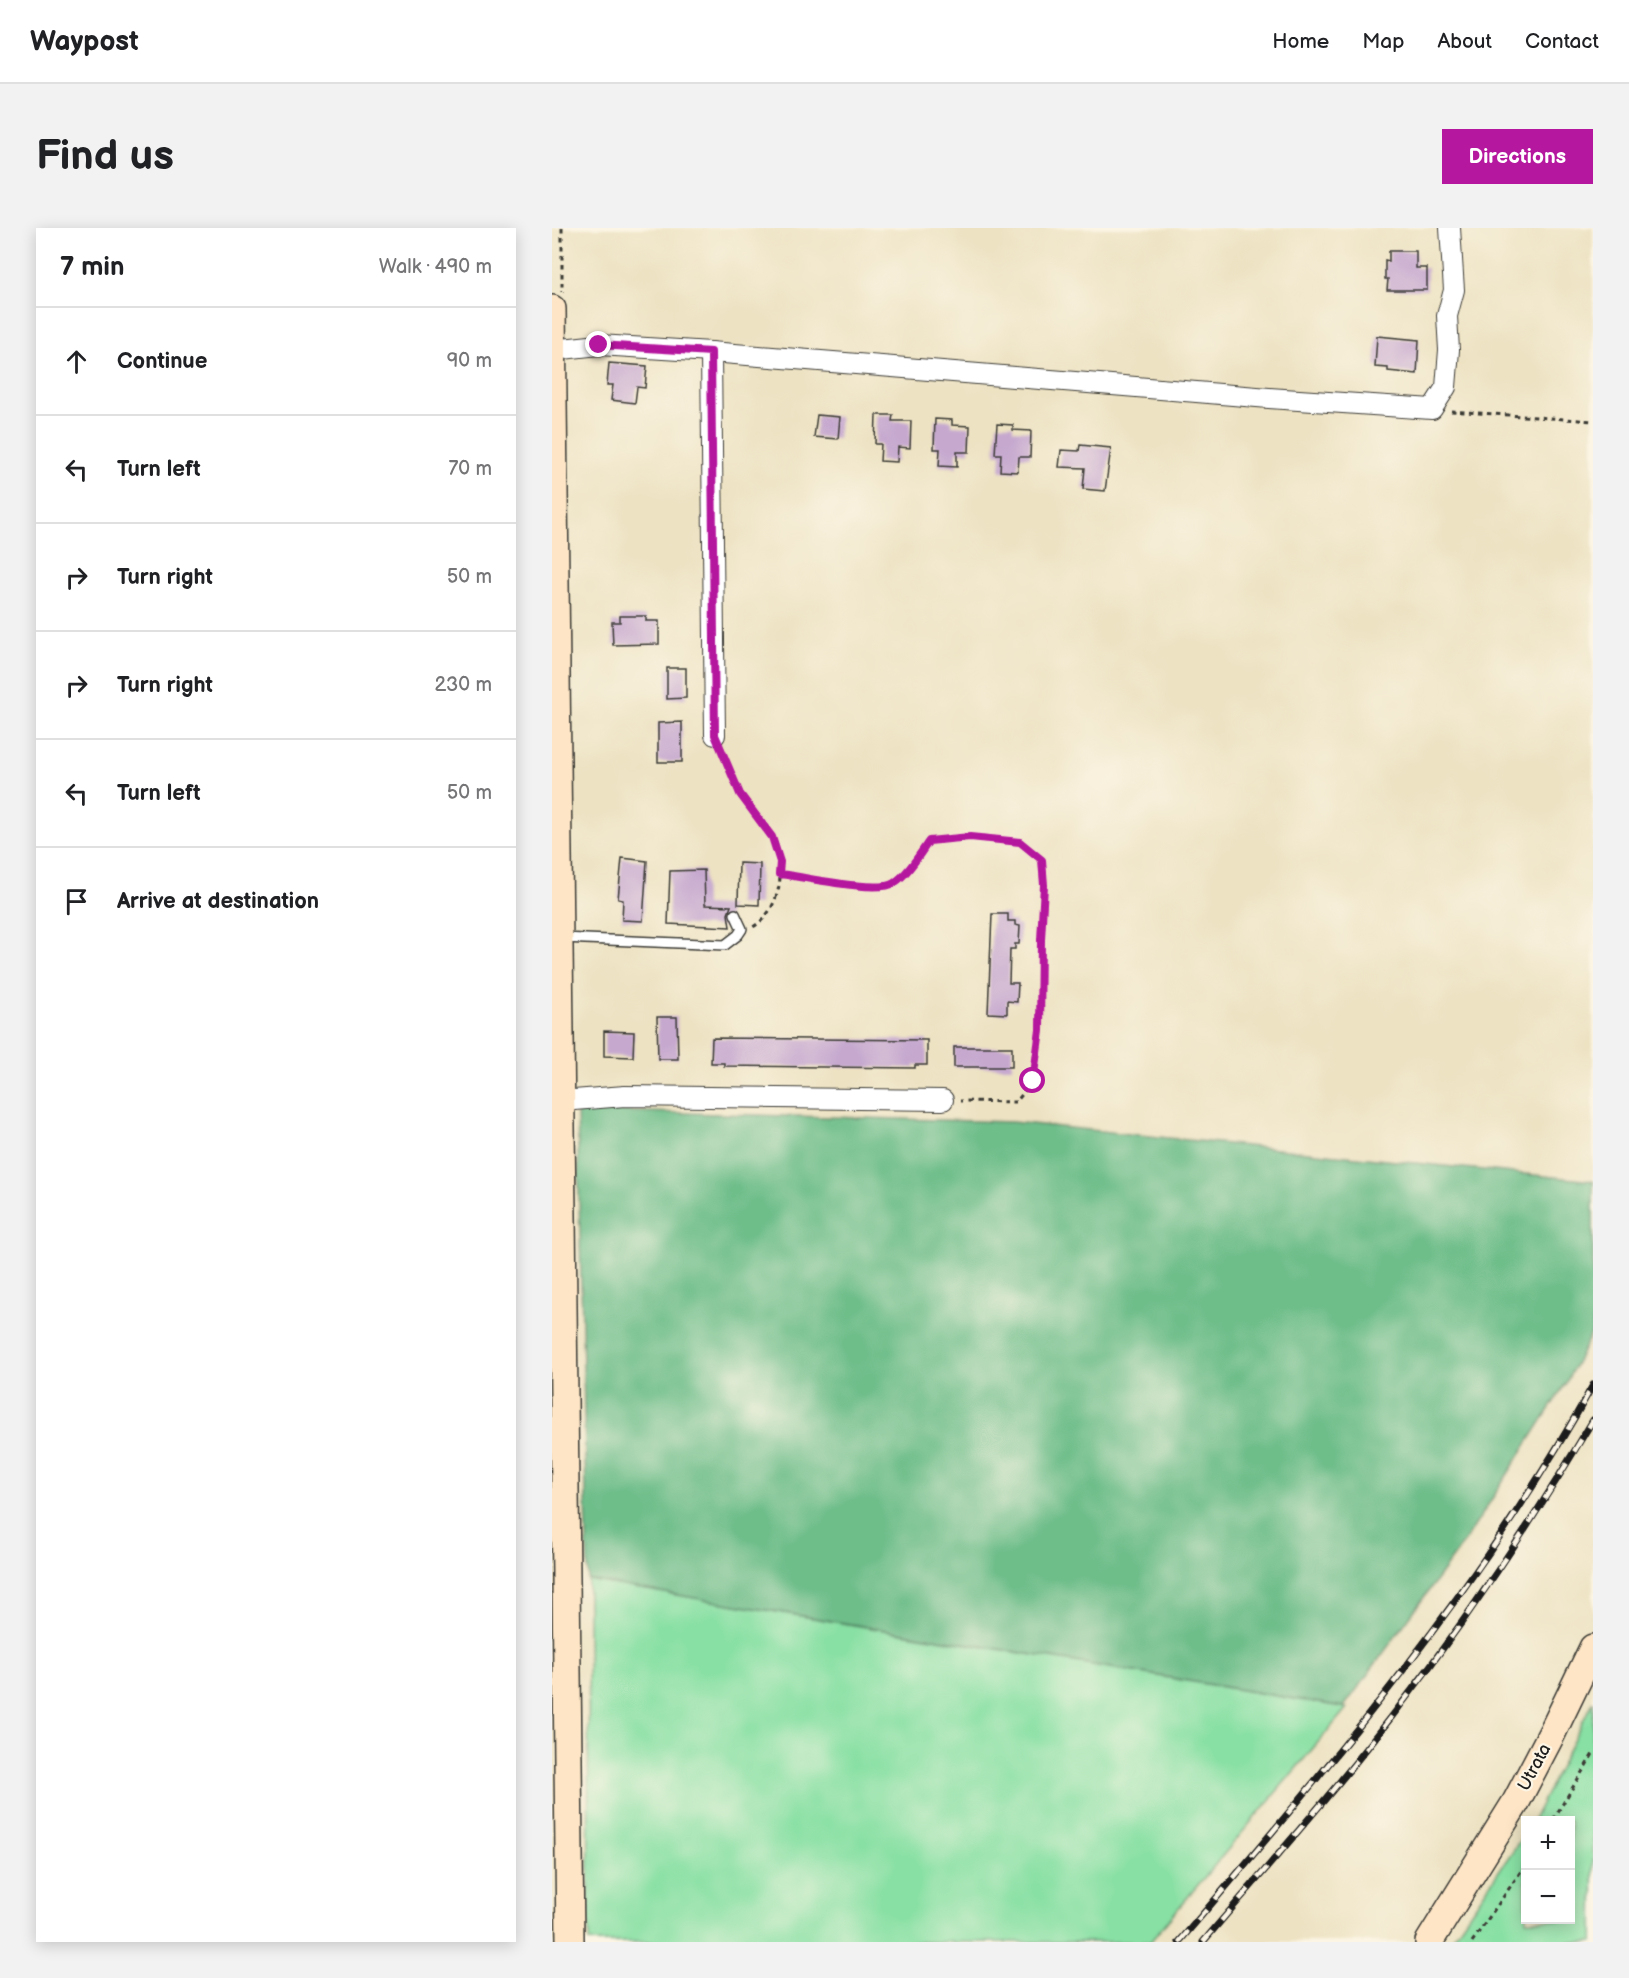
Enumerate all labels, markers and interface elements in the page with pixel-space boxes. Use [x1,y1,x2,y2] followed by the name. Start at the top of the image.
[30,25,139,58] text: Waypost
[1272,29,1329,54] text: Home
[1362,29,1404,54] text: Map
[1437,29,1492,54] text: About
[1525,29,1599,54] text: Contact
[1442,129,1593,184] button: Directions
[36,131,174,182] text: Find us
[60,252,124,283] text: 7 min
[379,255,492,279] text: Walk · 490 m
[585,331,611,357] route end
[60,345,93,378] icon: ahead
[117,348,207,375] text: Continue
[447,349,492,373] text: 90 m
[60,453,93,486] icon: left
[117,456,201,483] text: Turn left
[448,457,492,481] text: 70 m
[60,561,93,594] icon: right
[117,564,213,591] text: Turn right
[447,565,492,589] text: 50 m
[60,669,93,702] icon: right
[117,672,213,699] text: Turn right
[435,673,492,697] text: 230 m
[60,777,93,810] icon: left
[117,780,201,807] text: Turn left
[447,781,492,805] text: 50 m
[60,885,93,918] icon: arrive
[117,888,319,915] text: Arrive at destination
[1019,1067,1045,1093] route start
[1513,1740,1555,1794] street label: Utrata
[1521,1816,1575,1924] map controls
[1521,1816,1575,1870] button: +
[1521,1870,1575,1924] button: −

